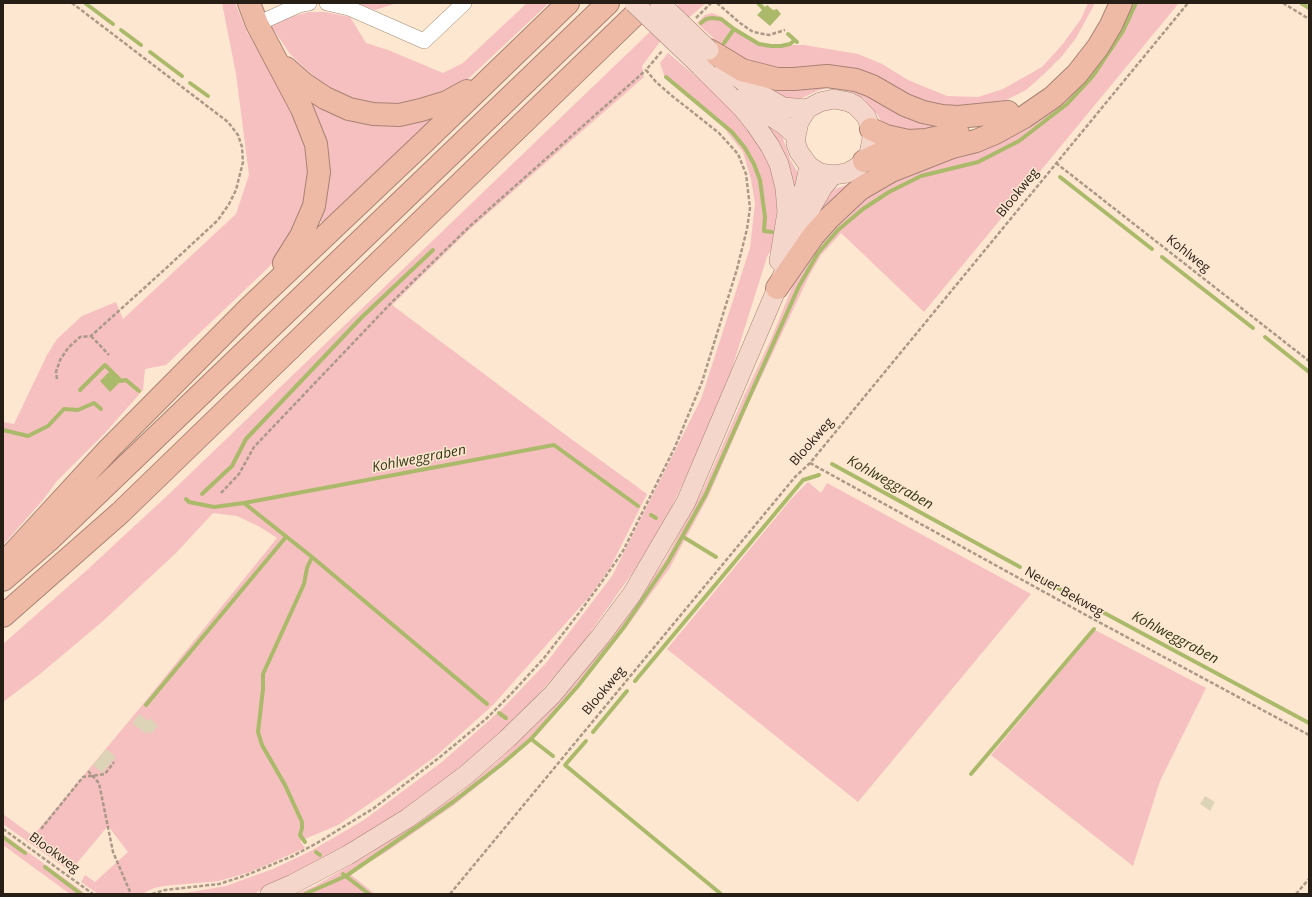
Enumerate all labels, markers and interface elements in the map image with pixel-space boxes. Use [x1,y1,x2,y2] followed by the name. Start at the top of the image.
[994,165,1042,221] street label: Blookweg
[1163,232,1213,276] street label: Kohlweg
[787,415,837,469] street label: Blookweg
[371,442,467,476] water label: Kohlweggraben
[844,453,936,513] water label: Kohlweggraben
[1022,564,1106,620] street label: Neuer Bekweg
[1129,608,1221,668] water label: Kohlweggraben
[579,664,629,718] street label: Blookweg
[26,829,82,877] street label: Blookweg

